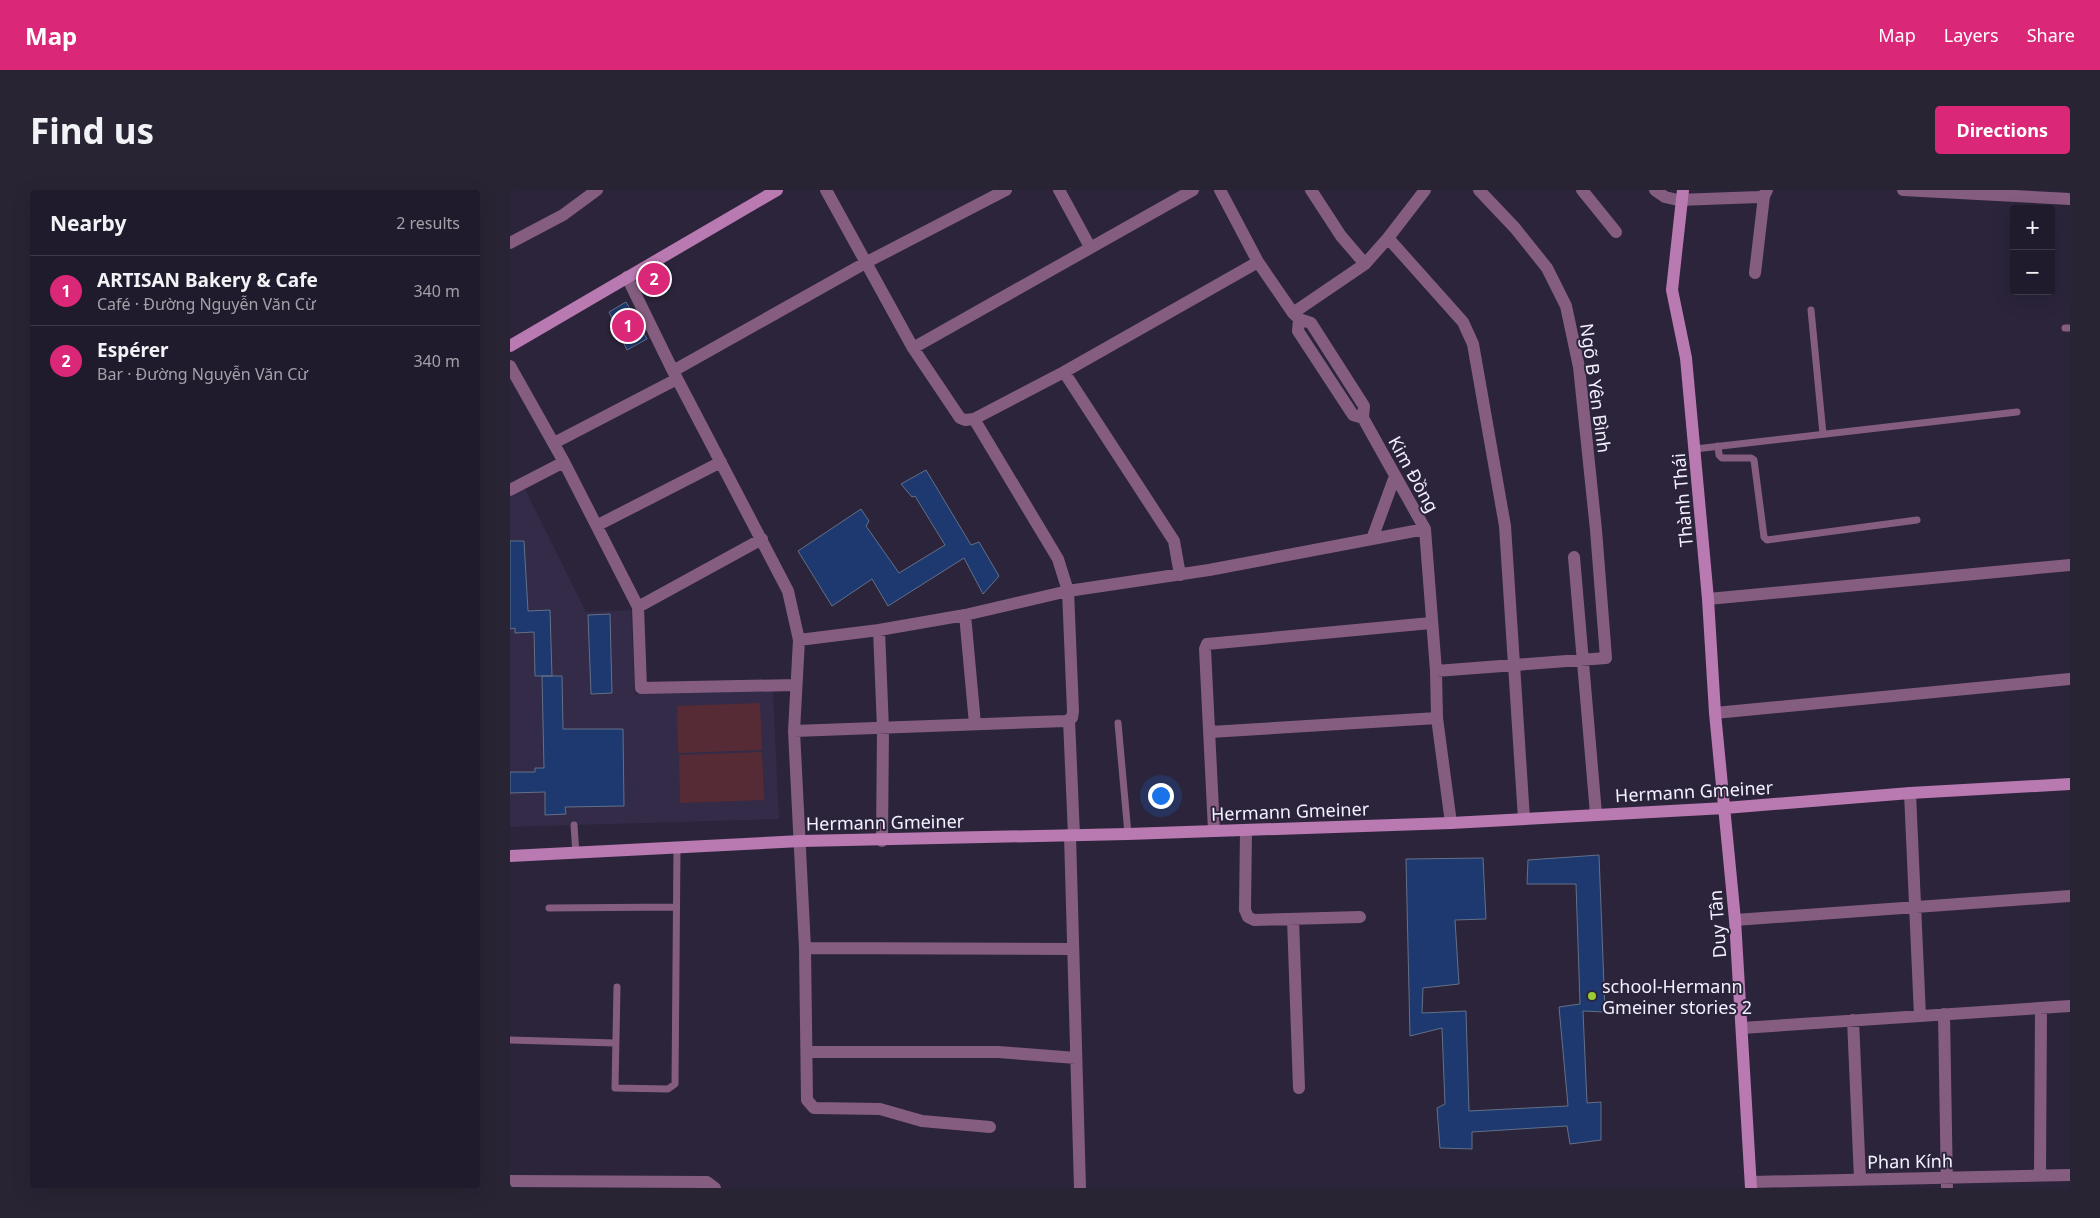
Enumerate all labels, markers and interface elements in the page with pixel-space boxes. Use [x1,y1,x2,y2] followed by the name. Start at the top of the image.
[25,19,77,52] text: Map
[1878,23,1916,47] text: Map
[1944,23,1999,47] text: Layers
[2027,23,2075,47] text: Share
[1935,106,2070,154] button: Directions
[30,107,154,154] text: Find us
[2010,205,2055,295] map controls
[2010,205,2055,250] button: +
[50,209,126,237] text: Nearby
[396,212,460,234] text: 2 results
[2010,250,2055,295] button: −
[638,260,670,298] pin: 2
[97,267,318,293] text: ARTISAN Bakery & Cafe
[61,280,71,302] text: 1
[413,280,460,302] text: 340 m
[97,293,316,315] text: Café · Đường Nguyễn Văn Cừ
[612,307,644,345] pin: 1
[1575,322,1617,454] street label: Ngõ B Yên Bình
[97,337,168,363] text: Espérer
[61,350,71,372] text: 2
[413,350,460,372] text: 340 m
[97,363,308,385] text: Bar · Đường Nguyễn Văn Cừ
[1383,432,1445,516] street label: Kim Đồng
[1666,452,1698,548] street label: Thành Thái
[1614,775,1774,807] street label: Hermann Gmeiner
[1148,783,1174,809] your location
[1211,796,1370,826] street label: Hermann Gmeiner
[806,809,965,835] street label: Hermann Gmeiner
[1703,889,1731,959] street label: Duy Tân
[1602,974,1752,1019] place label: school-Hermann Gmeiner stories 2
[1586,990,1598,1002] marker: school-Hermann Gmeiner stories 2
[1867,1148,1953,1174] street label: Phan Kính

